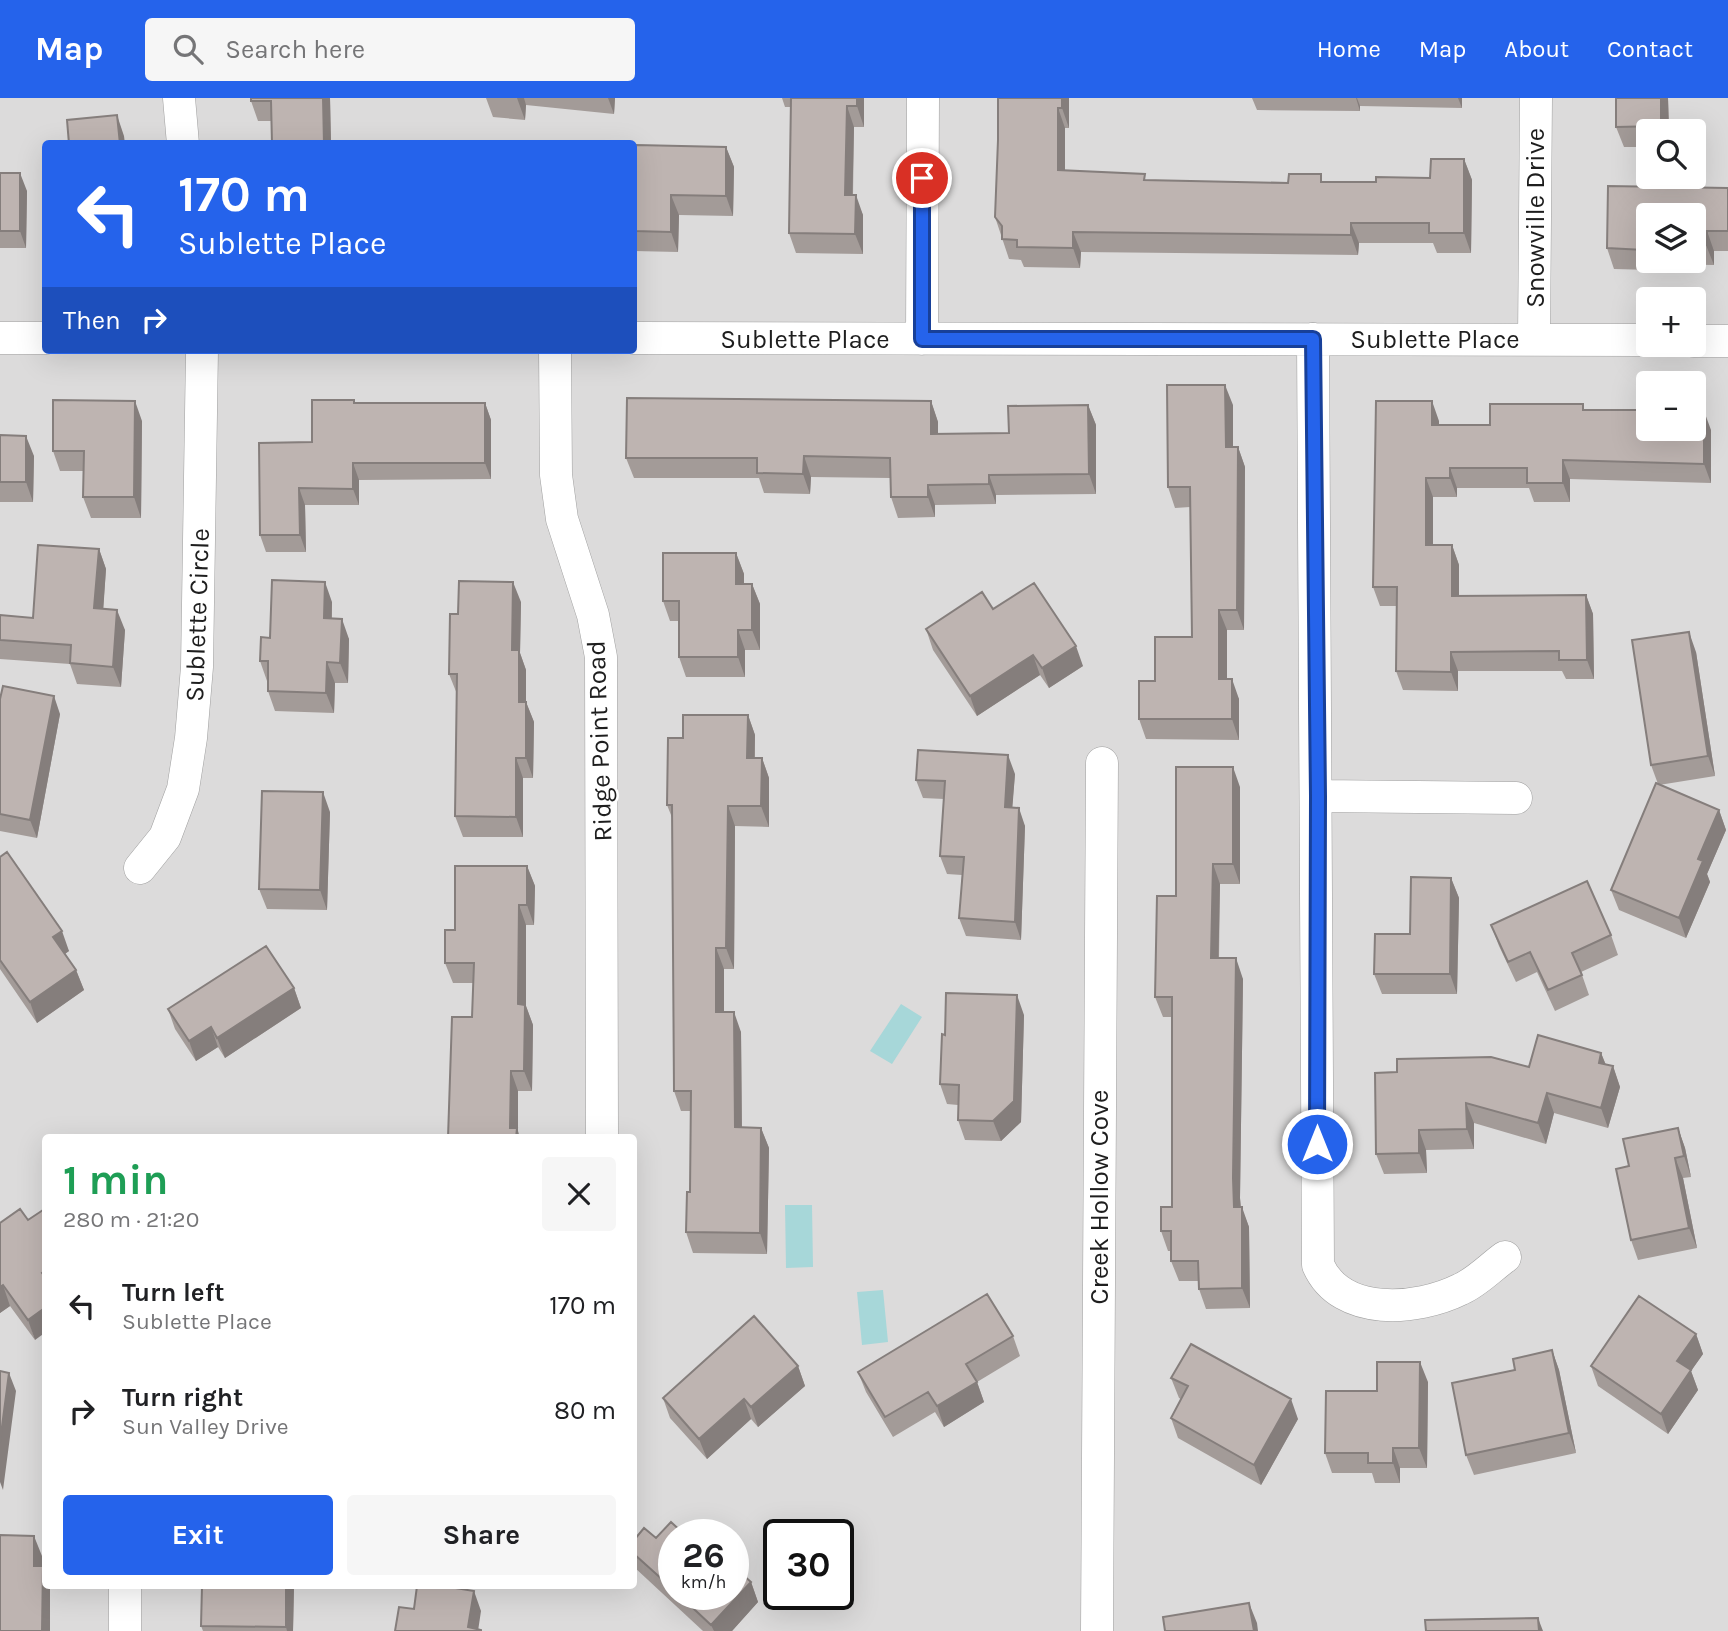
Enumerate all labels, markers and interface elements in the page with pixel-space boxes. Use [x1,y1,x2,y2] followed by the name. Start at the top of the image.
[145,18,635,81] search box
[35,30,103,68] text: Map
[169,30,207,68] icon: search
[225,34,365,65] text: Search here
[1317,35,1381,63] text: Home
[1419,35,1466,63] text: Map
[1504,35,1569,63] text: About
[1607,35,1693,63] text: Contact
[1636,119,1706,441] map controls
[1636,119,1706,189] button: search
[1520,128,1551,308] street label: Snowville Drive
[892,148,952,208] pin
[903,159,941,197] icon: arrive
[178,166,310,223] text: 170 m
[63,168,154,259] icon: left
[1636,203,1706,273] button: layers
[178,225,386,262] text: Sublette Place
[1636,287,1706,357] button: +
[135,301,173,339] icon: right
[63,305,121,336] text: Then
[720,324,890,355] street label: Sublette Place
[1350,324,1520,355] street label: Sublette Place
[1636,371,1706,441] button: −
[179,528,216,702] street label: Sublette Circle
[580,640,618,842] street label: Ridge Point Road
[1084,1090,1115,1304] street label: Creek Hollow Cove
[1280,1107,1354,1181] position arrow
[63,1155,168,1205] text: 1 min
[542,1157,616,1231] button: close
[63,1206,199,1233] text: 280 m · 21:20
[122,1277,224,1308] text: Turn left
[63,1287,101,1325] icon: left
[549,1290,616,1321] text: 170 m
[122,1308,272,1335] text: Sublette Place
[122,1382,243,1413] text: Turn right
[63,1392,101,1430] icon: right
[554,1395,616,1426] text: 80 m
[122,1413,289,1440] text: Sun Valley Drive
[63,1495,333,1575] button: Exit
[347,1495,616,1575] button: Share
[763,1519,854,1610] speed limit sign: 30
[682,1535,725,1576] text: 26
[681,1571,726,1593] text: km/h

